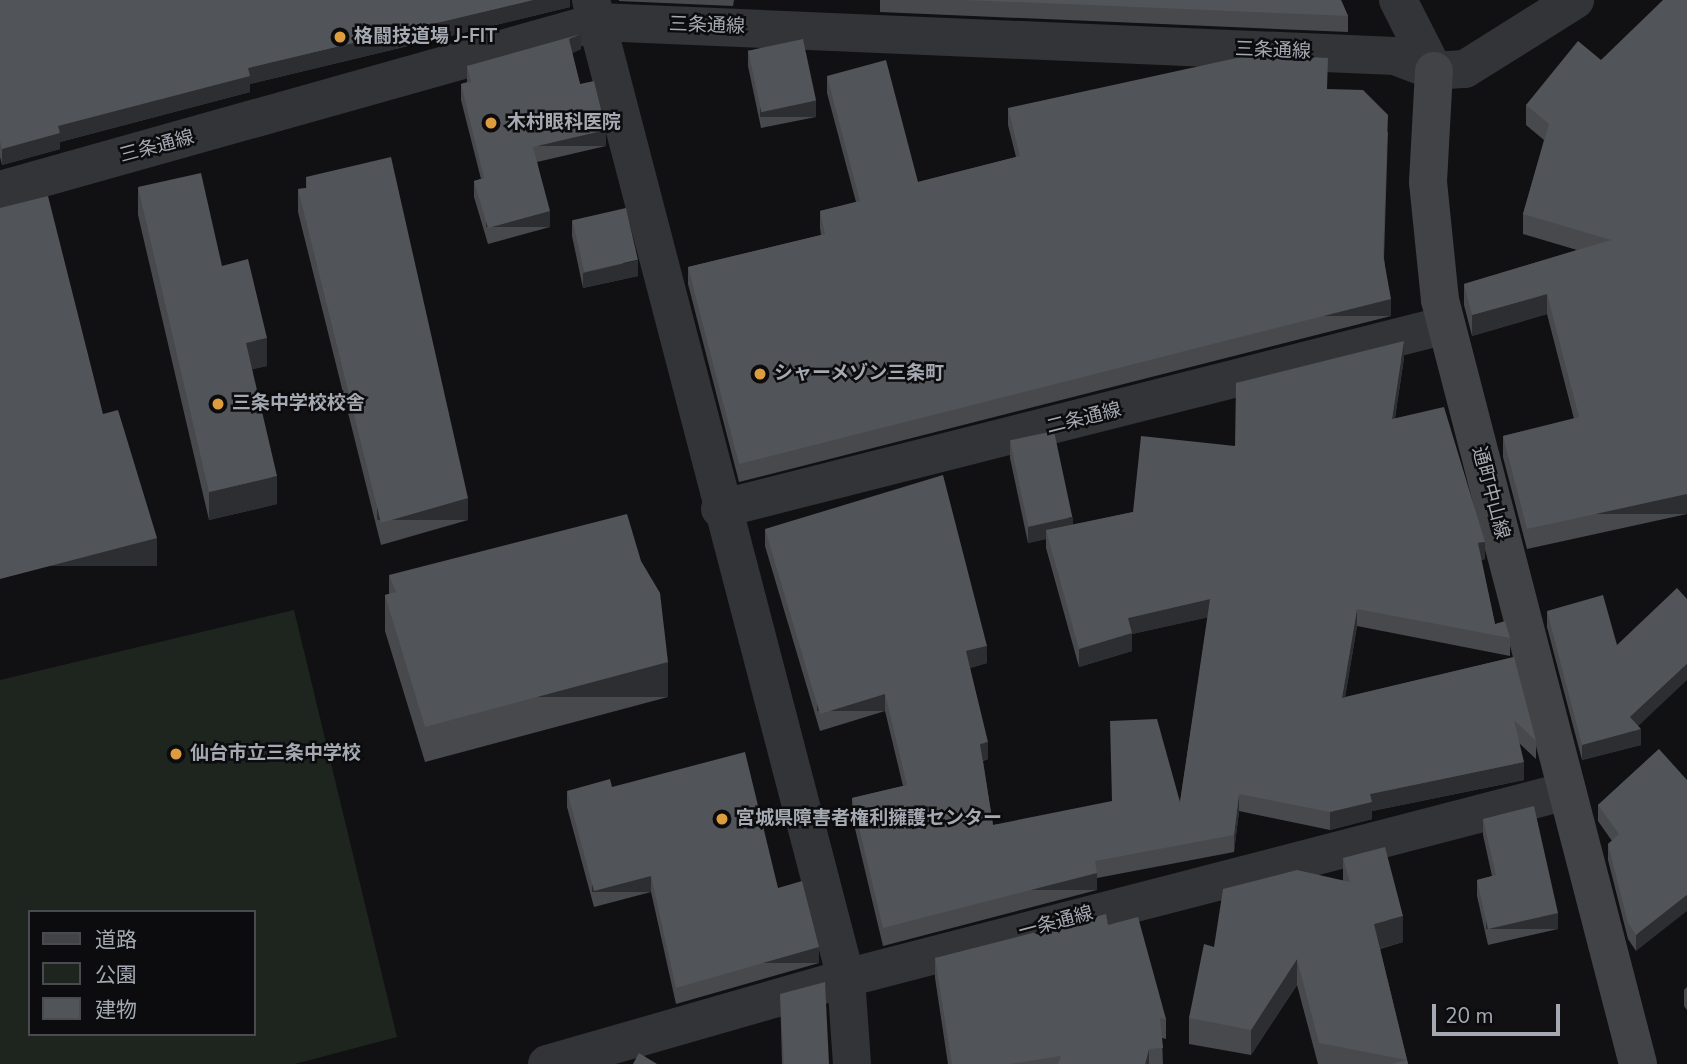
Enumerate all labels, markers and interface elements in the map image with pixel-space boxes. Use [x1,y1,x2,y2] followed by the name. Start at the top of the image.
[669,13,745,39] street label: 三条通線
[354,26,497,48] place label: 格闘技道場 J-FIT
[332,29,348,45] marker: 格闘技道場 J-FIT
[1235,38,1311,64] street label: 三条通線
[507,112,621,134] place label: 木村眼科医院
[481,113,501,133] marker: 木村眼科医院
[117,126,197,168] street label: 三条通線
[774,363,945,385] place label: シャーメゾン三条町
[752,366,768,382] marker: シャーメゾン三条町
[232,393,365,415] place label: 三条中学校校舎
[210,396,226,412] marker: 三条中学校校舎
[1044,399,1124,439] street label: 二条通線
[1467,444,1513,542] street label: 通町中山線
[190,743,361,765] place label: 仙台市立三条中学校
[168,746,184,762] marker: 仙台市立三条中学校
[736,808,1002,830] place label: 宮城県障害者権利擁護センター
[714,811,730,827] marker: 宮城県障害者権利擁護センター
[1016,902,1096,944] street label: 一条通線
[28,910,256,1036] legend
[95,926,137,954] text: 道路
[95,961,137,989] text: 公園
[1435,990,1563,1034] scale bar
[95,996,137,1024] text: 建物
[1445,1002,1494,1030] text: 20 m

